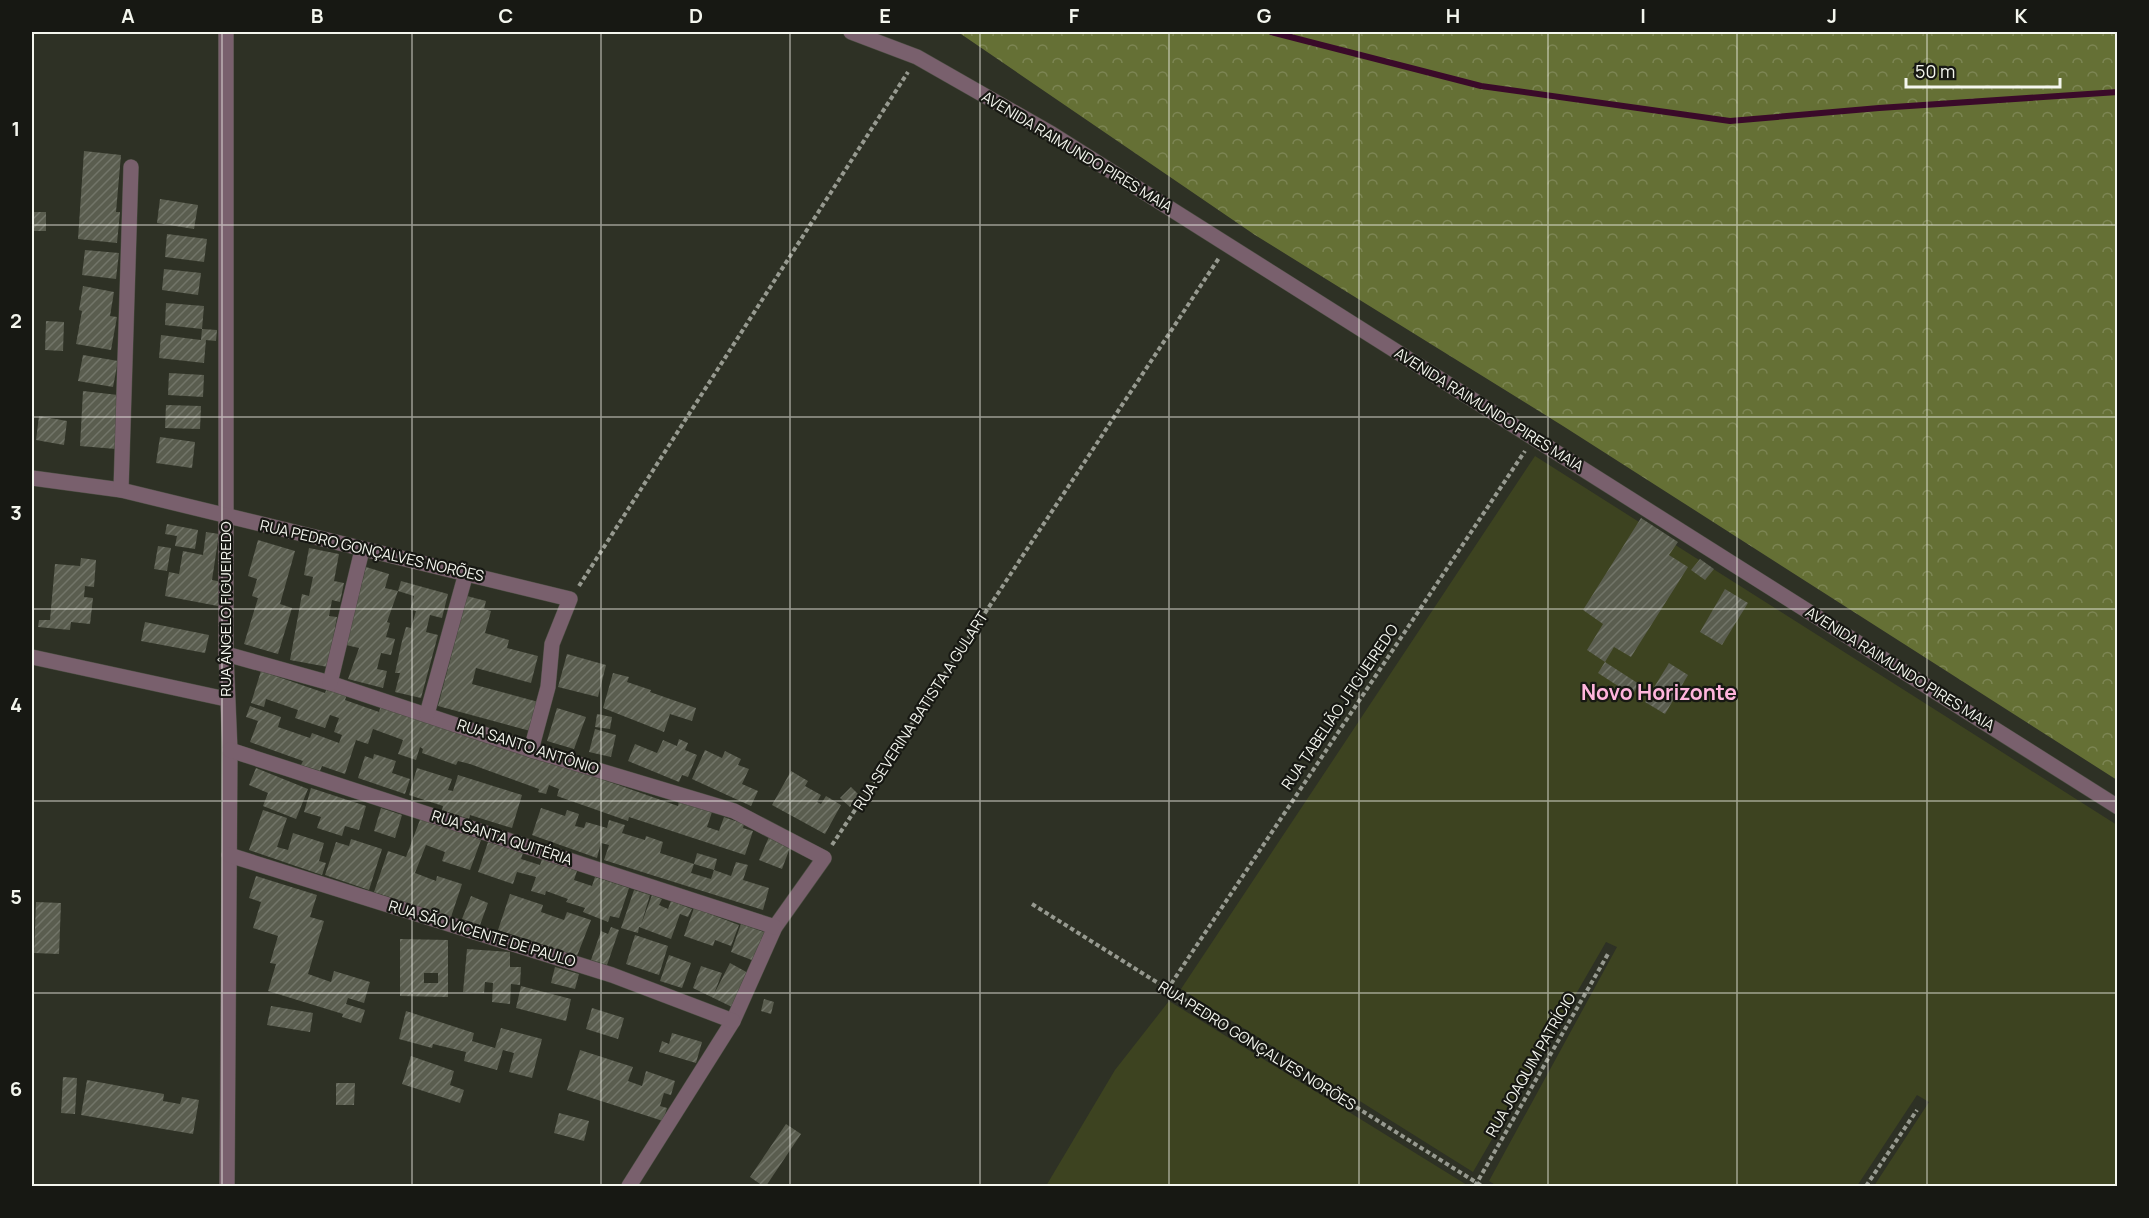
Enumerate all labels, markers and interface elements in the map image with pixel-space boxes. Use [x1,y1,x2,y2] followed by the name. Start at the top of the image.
[121,2,135,29] text: A
[311,2,324,29] text: B
[499,2,513,29] text: C
[689,2,703,29] text: D
[879,2,891,29] text: E
[1069,2,1080,29] text: F
[1257,2,1272,29] text: G
[1446,2,1460,29] text: H
[1640,2,1646,29] text: I
[1827,2,1837,29] text: J
[2015,2,2028,29] text: K
[1906,51,2060,89] scale bar
[1915,59,1955,83] text: 50 m
[978,86,1177,217] street label: AVENIDA RAIMUNDO PIRES MAIA
[12,115,20,142] text: 1
[10,307,22,334] text: 2
[1391,343,1588,477] street label: AVENIDA RAIMUNDO PIRES MAIA
[10,499,22,526] text: 3
[258,514,486,587] street label: RUA PEDRO GONÇALVES NORÕES
[215,521,236,697] street label: RUA ÂNGELO FIGUEIREDO
[1802,602,1999,736] street label: AVENIDA RAIMUNDO PIRES MAIA
[848,607,993,814] street label: RUA SEVERINA BATISTA A GULART
[1276,620,1403,794] street label: RUA TABELIÃO J FIGUEIREDO
[1581,678,1737,706] district label: Novo Horizonte
[10,691,22,718] text: 4
[455,714,602,779] street label: RUA SANTO ANTÔNIO
[429,805,576,870] street label: RUA SANTA QUITÉRIA
[10,883,22,910] text: 5
[386,895,579,972] street label: RUA SÃO VICENTE DE PAULO
[1154,976,1360,1115] street label: RUA PEDRO GONÇALVES NORÕES
[1481,989,1581,1141] street label: RUA JOAQUIM PATRÍCIO
[10,1075,22,1102] text: 6

